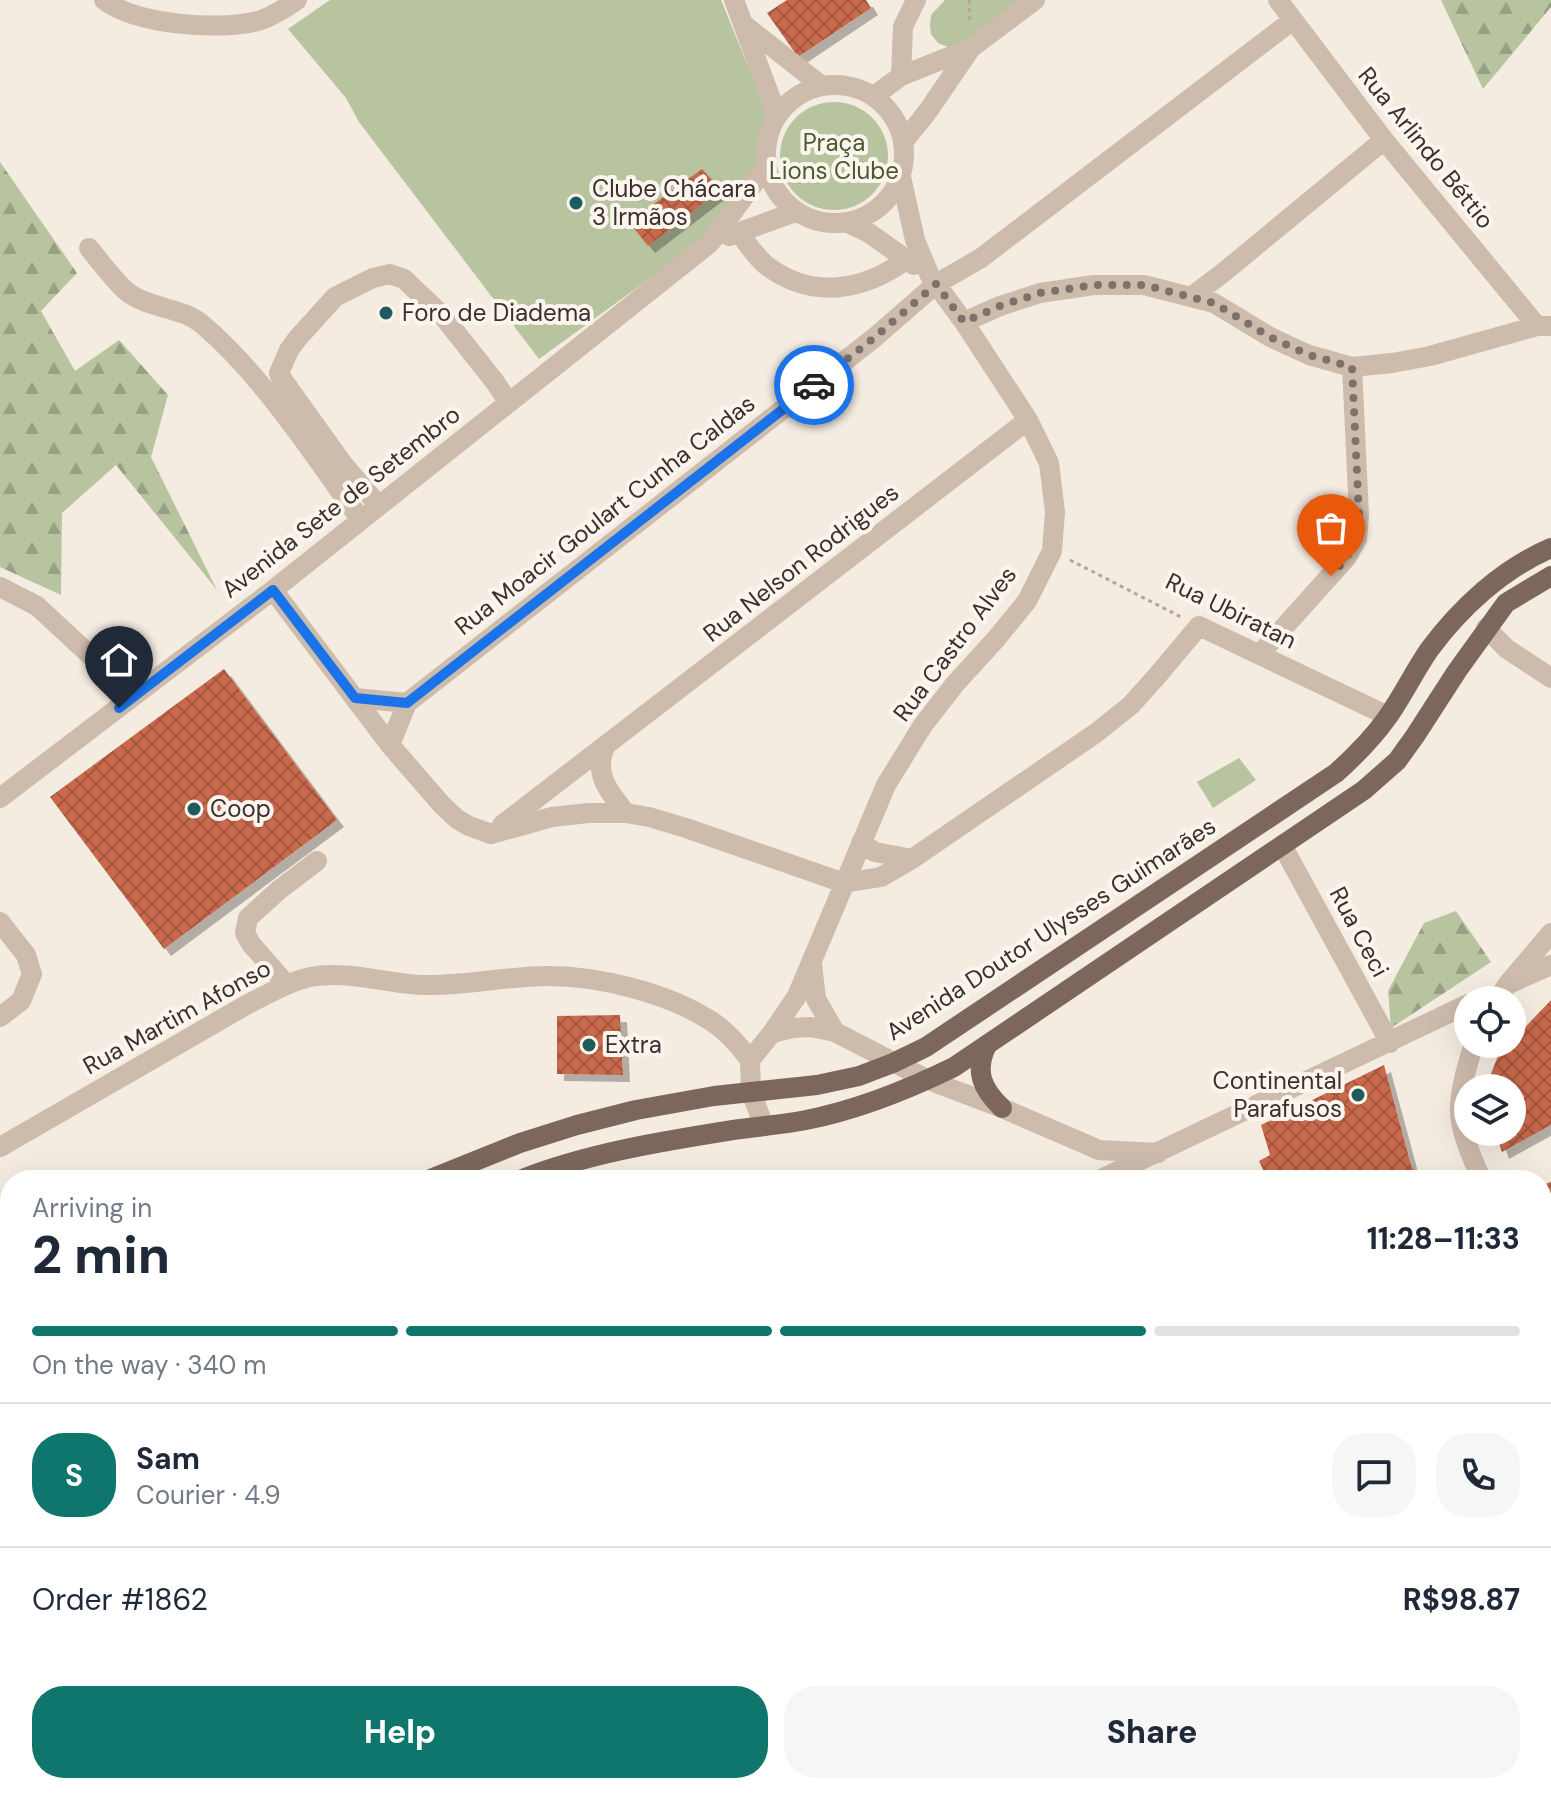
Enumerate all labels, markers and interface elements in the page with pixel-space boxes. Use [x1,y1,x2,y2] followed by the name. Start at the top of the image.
[1352,60,1501,235] street label: Rua Arlindo Béttio
[769,127,899,186] park label: Praça Lions Clube
[592,173,756,232] place label: Clube Chácara 3 Irmãos
[567,194,585,212] marker: Clube Chácara 3 Irmãos
[402,297,591,328] place label: Foro de Diadema
[377,304,395,322] marker: Foro de Diadema
[774,345,854,425] courier
[792,363,836,407] icon: car
[448,388,761,642] street label: Rua Moacir Goulart Cunha Caldas
[215,399,466,605] street label: Avenida Sete de Setembro
[697,477,905,649] street label: Rua Nelson Rodrigues
[1297,494,1365,576] pin
[1309,506,1353,550] icon: bag
[886,560,1023,728] street label: Rua Castro Alves
[1161,566,1302,656] street label: Rua Ubiratan
[85,626,153,708] pin
[97,638,141,682] icon: home
[210,793,271,824] place label: Coop
[185,800,203,818] marker: Coop
[880,810,1222,1047] street label: Avenida Doutor Ulysses Guimarães
[1323,881,1396,982] street label: Rua Ceci
[77,952,276,1081] street label: Rua Martim Afonso
[1454,986,1526,1146] map controls
[1454,986,1526,1058] button: locate
[605,1029,662,1060] place label: Extra
[580,1036,598,1054] marker: Extra
[1213,1065,1342,1124] place label: Continental Parafusos
[1454,1074,1526,1146] button: layers
[1349,1086,1367,1104] marker: Continental Parafusos
[32,1191,152,1225] text: Arriving in
[1367,1219,1520,1258] text: 11:28–11:33
[32,1221,170,1289] text: 2 min
[32,1348,266,1382] text: On the way · 340 m
[1332,1433,1416,1517] button: chat
[1436,1433,1520,1517] button: phone
[136,1439,200,1478] text: Sam
[65,1456,83,1495] text: S
[136,1478,281,1512] text: Courier · 4.9
[32,1580,208,1619] text: Order #1862
[1403,1580,1520,1619] text: R$98.87
[32,1686,768,1778] button: Help
[784,1686,1520,1778] button: Share

